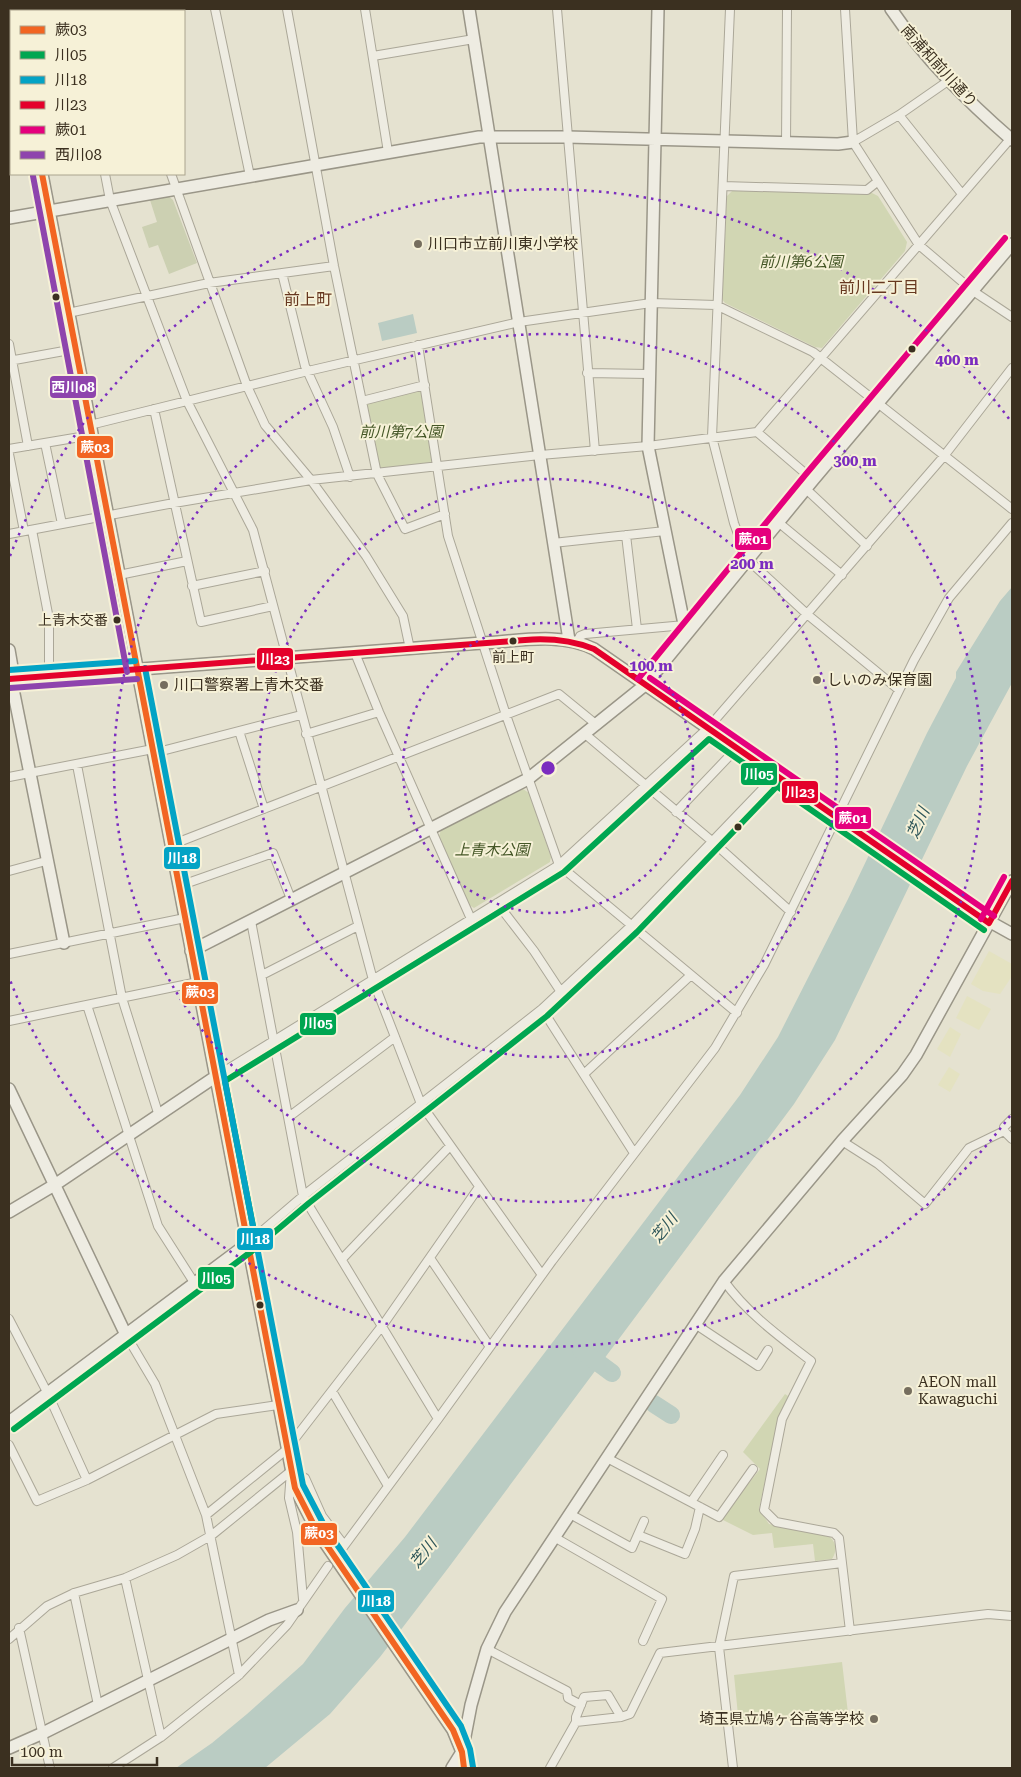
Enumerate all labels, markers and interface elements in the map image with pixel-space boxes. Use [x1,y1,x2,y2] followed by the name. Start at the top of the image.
[10,10,185,175] legend
[55,21,87,39] text: 蕨03
[897,21,981,111] street label: 南浦和前川通り
[55,46,87,64] text: 川05
[55,71,87,89] text: 川18
[55,96,87,114] text: 川23
[55,121,87,139] text: 蕨01
[55,146,102,164] text: 西川08
[428,235,578,253] place label: 川口市立前川東小学校
[412,238,424,250] marker: 川口市立前川東小学校
[759,253,845,271] park label: 前川第6公園
[839,278,919,297] district label: 前川二丁目
[284,290,332,309] district label: 前上町
[51,292,61,302] unlabelled marker
[907,344,917,354] unlabelled marker
[935,351,979,369] text: 400 m
[49,375,97,399] line badge: 西川08
[51,379,95,395] text: 西川08
[359,423,445,441] park label: 前川第7公園
[76,435,114,459] line badge: 蕨03
[80,439,110,455] text: 蕨03
[833,452,877,470] text: 300 m
[734,527,772,551] line badge: 蕨01
[738,531,768,547] text: 蕨01
[730,555,774,573] text: 200 m
[38,612,108,628] place label: 上青木交番
[112,615,122,625] marker: 上青木交番
[508,636,518,646] marker: 前上町
[256,647,294,671] line badge: 川23
[492,649,534,665] place label: 前上町
[260,651,290,667] text: 川23
[629,657,673,675] text: 100 m
[827,671,932,689] place label: しいのみ保育園
[811,674,823,686] marker: しいのみ保育園
[174,676,324,694] place label: 川口警察署上青木交番
[158,679,170,691] marker: 川口警察署上青木交番
[539,759,557,777] centre of rings
[740,762,778,786] line badge: 川05
[744,766,774,782] text: 川05
[781,780,819,804] line badge: 川23
[785,784,815,800] text: 川23
[903,803,934,841] water label: 芝川
[834,806,872,830] line badge: 蕨01
[838,810,868,826] text: 蕨01
[733,822,743,832] unlabelled marker
[454,841,531,859] park label: 上青木公園
[163,846,201,870] line badge: 川18
[167,850,197,866] text: 川18
[181,981,219,1005] line badge: 蕨03
[185,984,215,1000] text: 蕨03
[299,1012,337,1036] line badge: 川05
[303,1015,333,1031] text: 川05
[647,1208,683,1246] water label: 芝川
[236,1227,274,1251] line badge: 川18
[240,1231,270,1247] text: 川18
[197,1266,235,1290] line badge: 川05
[201,1270,231,1286] text: 川05
[255,1300,265,1310] unlabelled marker
[918,1373,998,1408] place label: AEON mall Kawaguchi
[902,1385,914,1397] marker: AEON mall Kawaguchi
[300,1522,338,1546] line badge: 蕨03
[304,1525,334,1541] text: 蕨03
[406,1533,442,1571] water label: 芝川
[357,1589,395,1613] line badge: 川18
[361,1593,391,1609] text: 川18
[699,1710,864,1728] place label: 埼玉県立鳩ヶ谷高等学校
[868,1713,880,1725] marker: 埼玉県立鳩ヶ谷高等学校
[12,1734,158,1766] scale bar
[20,1743,63,1761] text: 100 m

